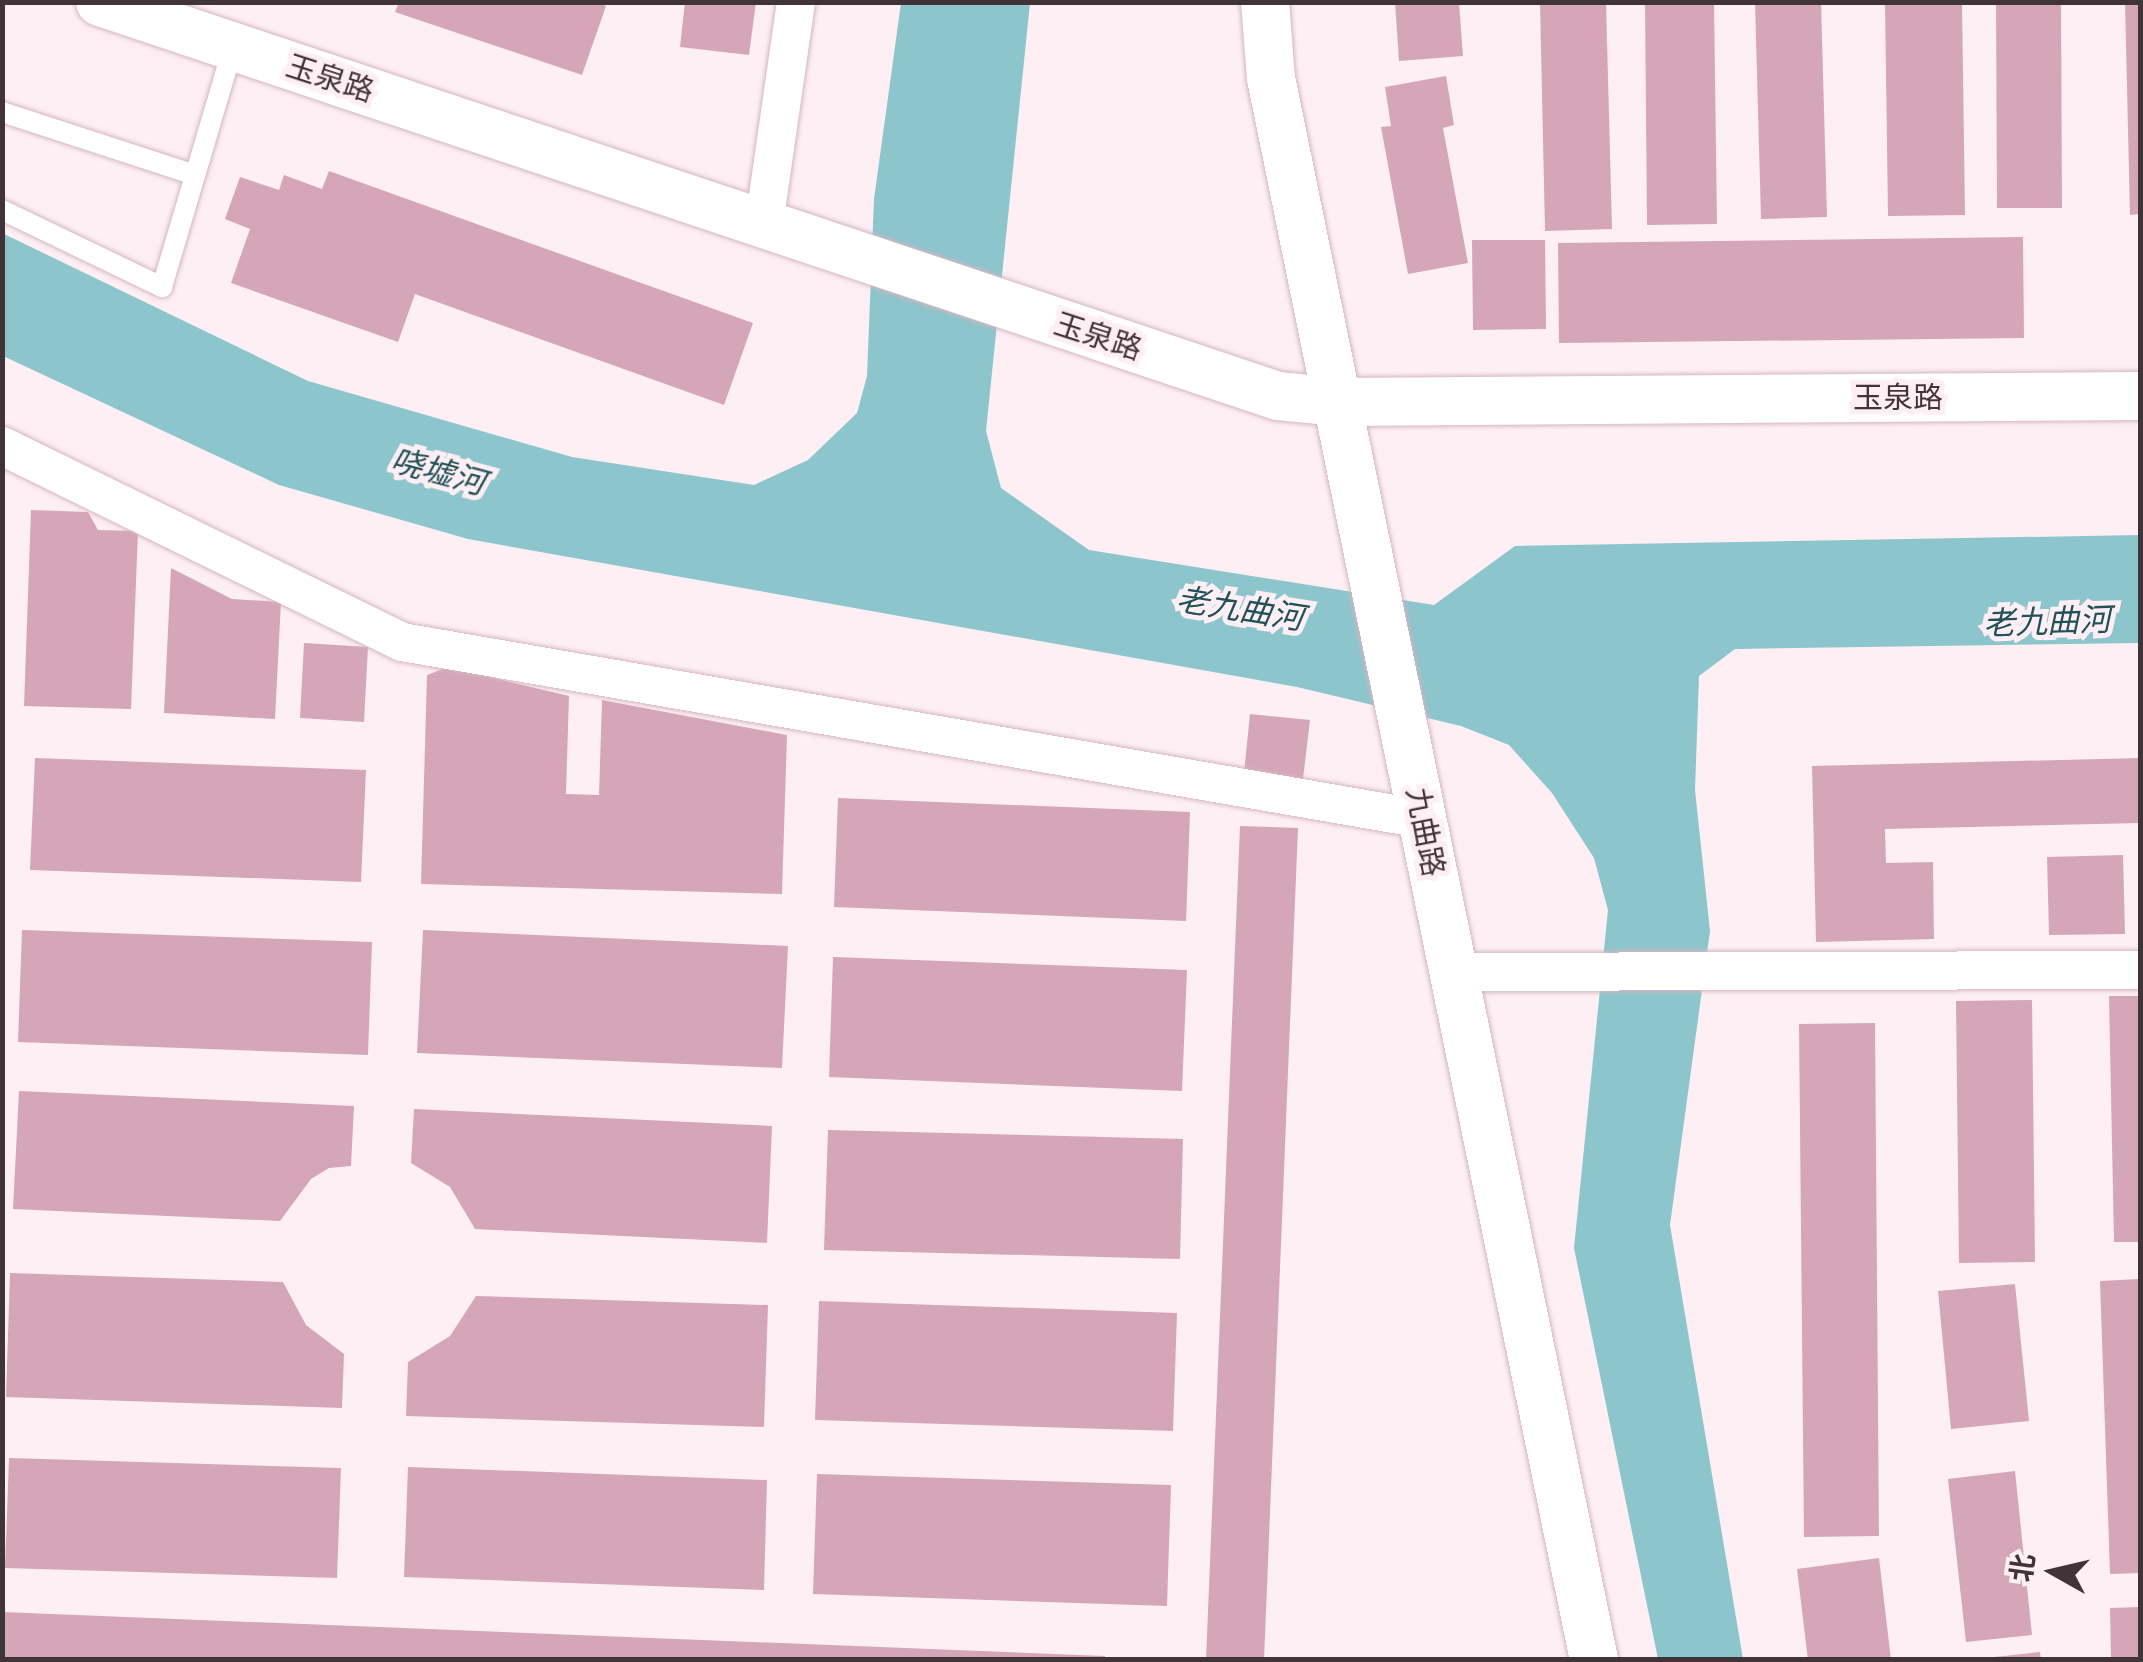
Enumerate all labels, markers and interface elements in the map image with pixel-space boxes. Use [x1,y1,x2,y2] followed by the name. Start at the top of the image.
[282,48,378,110] street label: 玉泉路
[1050,306,1146,368] street label: 玉泉路
[1853,380,1943,416] street label: 玉泉路
[387,441,489,503] water label: 哓墟河
[1174,580,1306,638] water label: 老九曲河
[1982,601,2112,643] water label: 老九曲河
[1399,784,1451,880] street label: 九曲路
[2003,1522,2103,1622] north arrow
[2005,1552,2041,1584] text: 北

